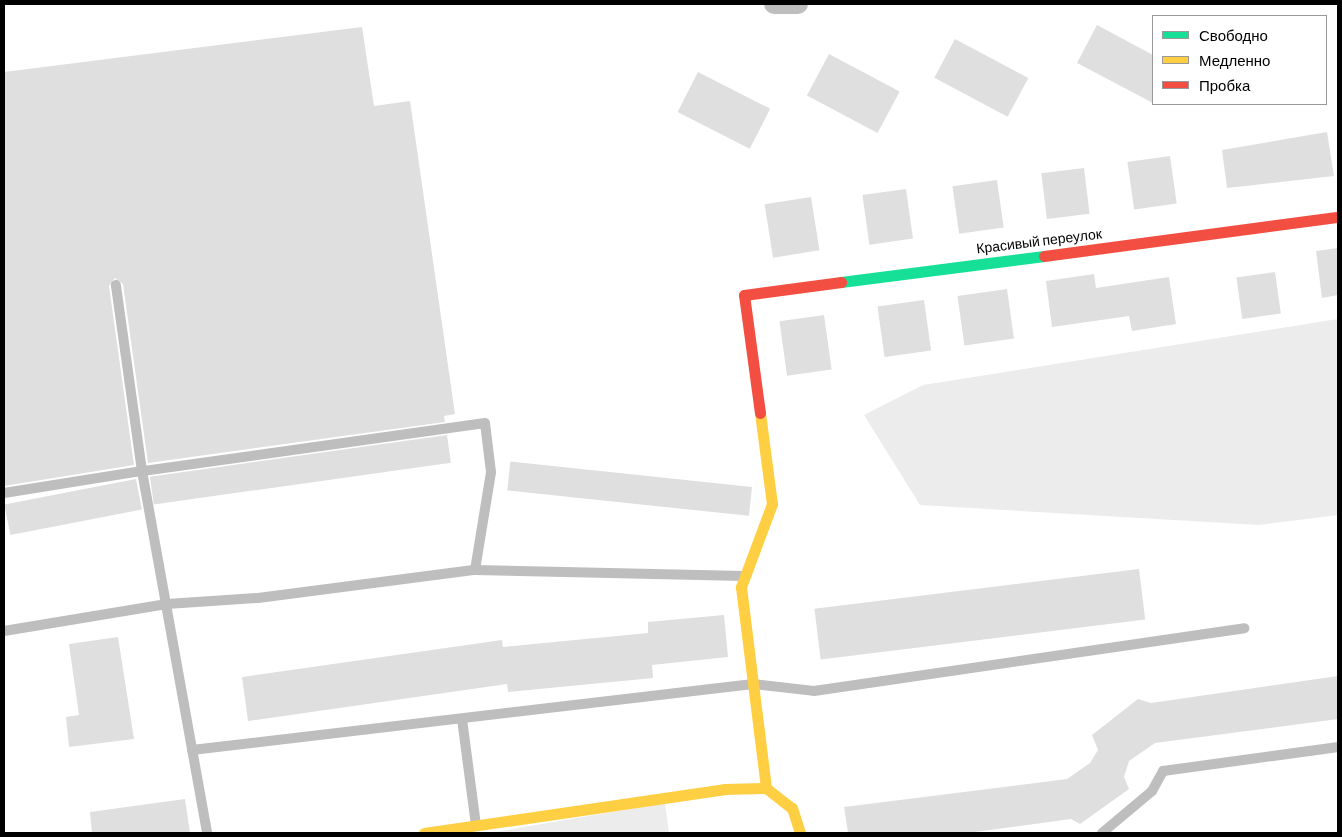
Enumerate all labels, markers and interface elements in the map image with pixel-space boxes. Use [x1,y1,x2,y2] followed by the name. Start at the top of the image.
[1152,15,1327,105] legend
[1199,26,1268,44] text: Свободно
[1199,51,1270,69] text: Медленно
[1199,76,1250,94] text: Пробка
[975,225,1103,257] street label: Красивый переулок

